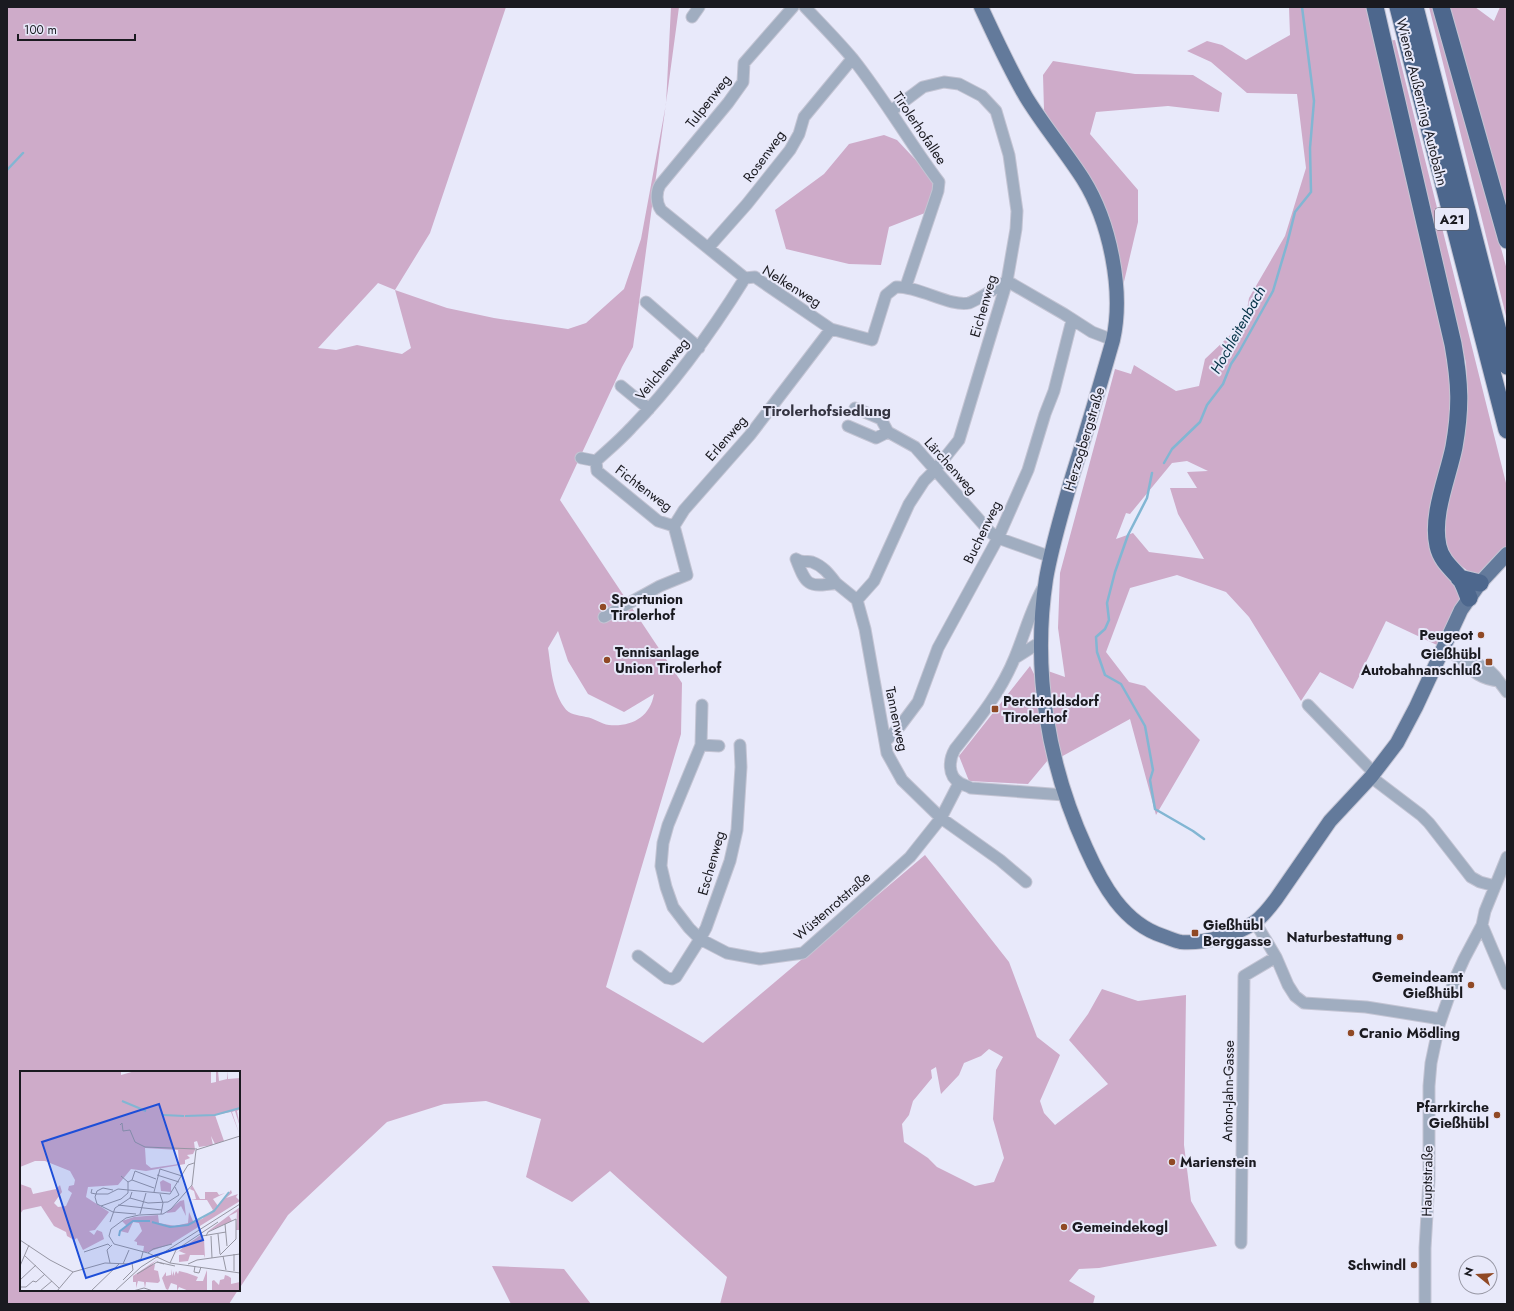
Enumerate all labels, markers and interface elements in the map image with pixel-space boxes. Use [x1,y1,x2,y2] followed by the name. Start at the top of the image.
[18,16,135,42] scale bar
[1392,16,1452,188] street label: Wiener Außenring Autobahn
[24,21,57,39] text: 100 m
[681,70,735,132] street label: Tulpenweg
[888,87,952,169] street label: Tirolerhofallee
[738,126,790,186] street label: Rosenweg
[1435,208,1469,230] road number: A21
[759,260,825,312] street label: Nelkenweg
[965,272,1001,340] street label: Eichenweg
[1205,282,1271,378] water label: Hochleitenbach
[631,333,693,405] street label: Veilchenweg
[1059,385,1109,493] street label: Herzogbergstraße
[763,400,891,422] district label: Tirolerhofsiedlung
[701,411,751,465] street label: Erlenweg
[920,433,982,499] street label: Lärchenweg
[611,460,677,516] street label: Fichtenweg
[958,497,1006,567] street label: Buchenweg
[611,589,683,625] place label: Sportunion Tirolerhof
[598,602,608,612] marker: Sportunion Tirolerhof
[1419,625,1474,645] place label: Peugeot
[1476,630,1486,640] marker: Peugeot
[615,642,723,678] place label: Tennisanlage Union Tirolerhof
[1360,644,1482,680] place label: Gießhübl Autobahnanschluß
[602,655,612,665] marker: Tennisanlage Union Tirolerhof
[1484,657,1494,667] marker: Gießhübl Autobahnanschluß
[880,685,914,753] street label: Tannenweg
[1003,691,1100,727] place label: Perchtoldsdorf Tirolerhof
[990,704,1000,714] marker: Perchtoldsdorf Tirolerhof
[692,828,730,898] street label: Eschenweg
[789,867,875,945] street label: Wüstenrotstraße
[1203,915,1271,951] place label: Gießhübl Berggasse
[1286,927,1392,947] place label: Naturbestattung
[1190,928,1200,938] marker: Gießhübl Berggasse
[1395,932,1405,942] marker: Naturbestattung
[1372,967,1464,1003] place label: Gemeindeamt Gießhübl
[1466,980,1476,990] marker: Gemeindeamt Gießhübl
[1359,1023,1460,1043] place label: Cranio Mödling
[1346,1028,1356,1038] marker: Cranio Mödling
[1217,1040,1239,1142] street label: Anton-Jahn-Gasse
[20,1071,240,1291] inset map
[1416,1097,1489,1133] place label: Pfarrkirche Gießhübl
[1492,1110,1502,1120] marker: Pfarrkirche Gießhübl
[1416,1145,1438,1217] street label: Hauptstraße
[1180,1152,1256,1172] place label: Marienstein
[1167,1157,1177,1167] marker: Marienstein
[1072,1217,1168,1237] place label: Gemeindekogl
[1059,1222,1069,1232] marker: Gemeindekogl
[1347,1255,1406,1275] place label: Schwindl
[1458,1255,1498,1295] north arrow
[1409,1260,1419,1270] marker: Schwindl
[1460,1265,1477,1279] text: N

